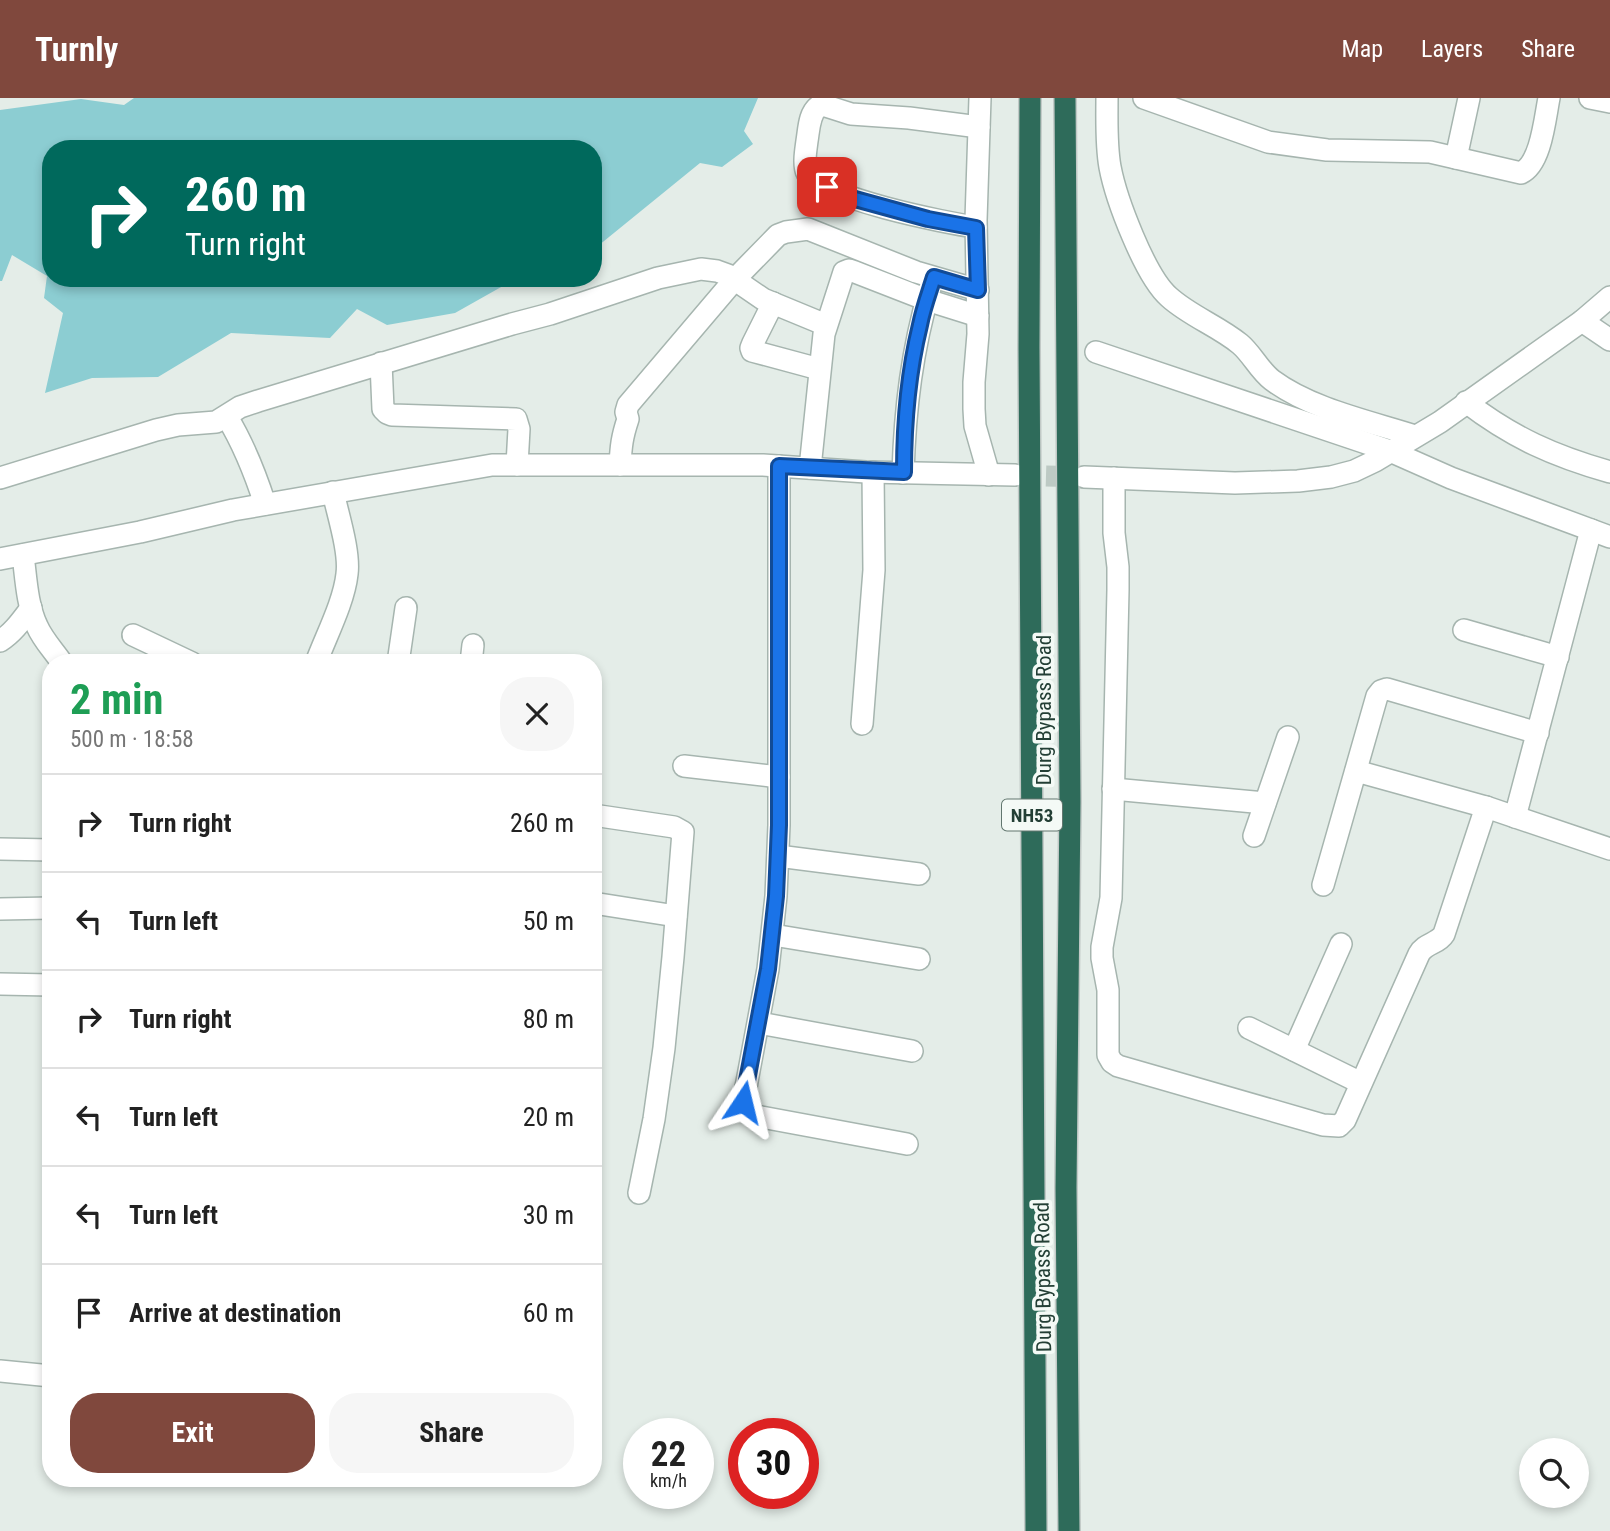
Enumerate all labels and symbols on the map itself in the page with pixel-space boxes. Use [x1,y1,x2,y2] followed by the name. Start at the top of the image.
[797,157,857,217] pin
[1032,635,1056,785] street label: Durg Bypass Road
[1002,800,1062,830] road number: NH53
[706,1065,780,1139] position arrow
[1030,1202,1056,1352] street label: Durg Bypass Road
[728,1418,819,1509] speed limit sign: 30

